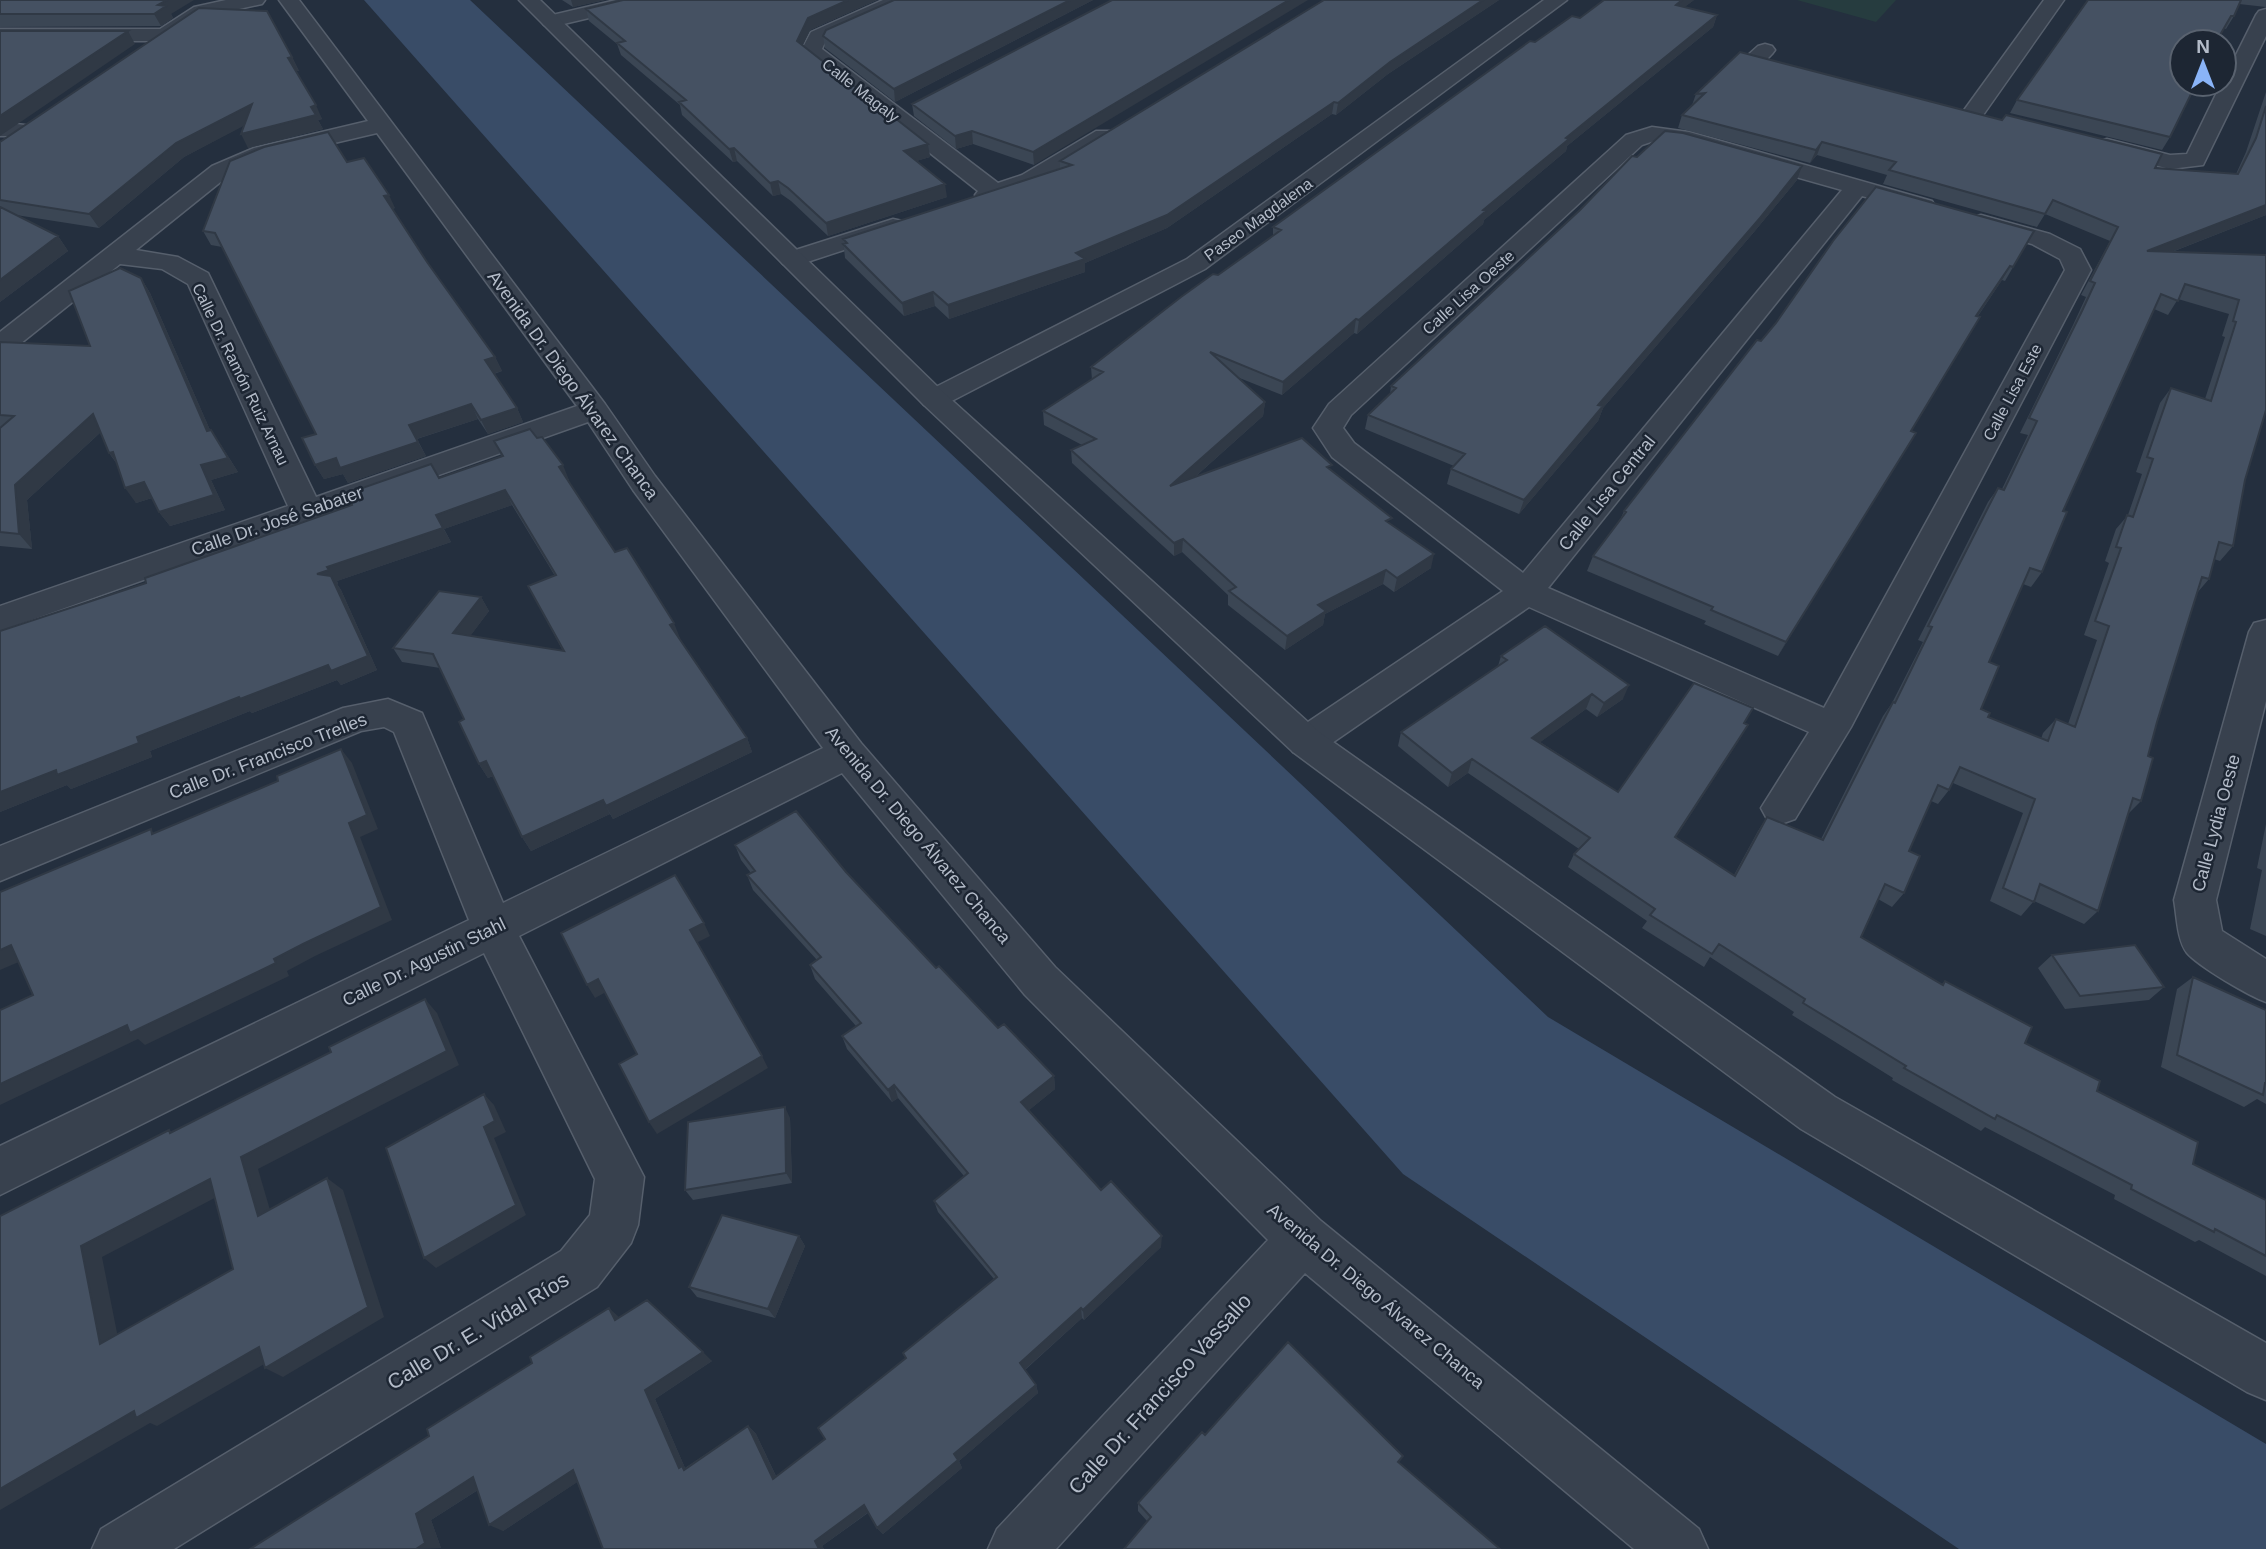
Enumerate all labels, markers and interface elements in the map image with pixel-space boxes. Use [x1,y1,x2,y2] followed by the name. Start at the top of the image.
[2168,28,2238,98] north arrow
[2196,36,2210,57] text: N
[819,55,902,126] street label: Calle Magaly
[1201,175,1316,264] street label: Paseo Magdalena
[1419,247,1518,338] street label: Calle Lisa Oeste
[484,267,663,504] street label: Avenida Dr. Diego Álvarez Chanca
[189,281,292,468] street label: Calle Dr. Ramón Ruiz Arnau
[1980,341,2045,443] street label: Calle Lisa Este
[1555,431,1659,555] street label: Calle Lisa Central
[189,482,365,560] street label: Calle Dr. José Sabater
[166,709,370,803] street label: Calle Dr. Francisco Trelles
[821,723,1015,948] street label: Avenida Dr. Diego Álvarez Chanca
[2188,752,2244,894] street label: Calle Lydia Oeste
[339,914,509,1010] street label: Calle Dr. Agustin Stahl
[1264,1199,1489,1393] street label: Avenida Dr. Diego Álvarez Chanca
[383,1267,573,1394] street label: Calle Dr. E. Vidal Ríos
[1064,1289,1256,1498] street label: Calle Dr. Francisco Vassallo

